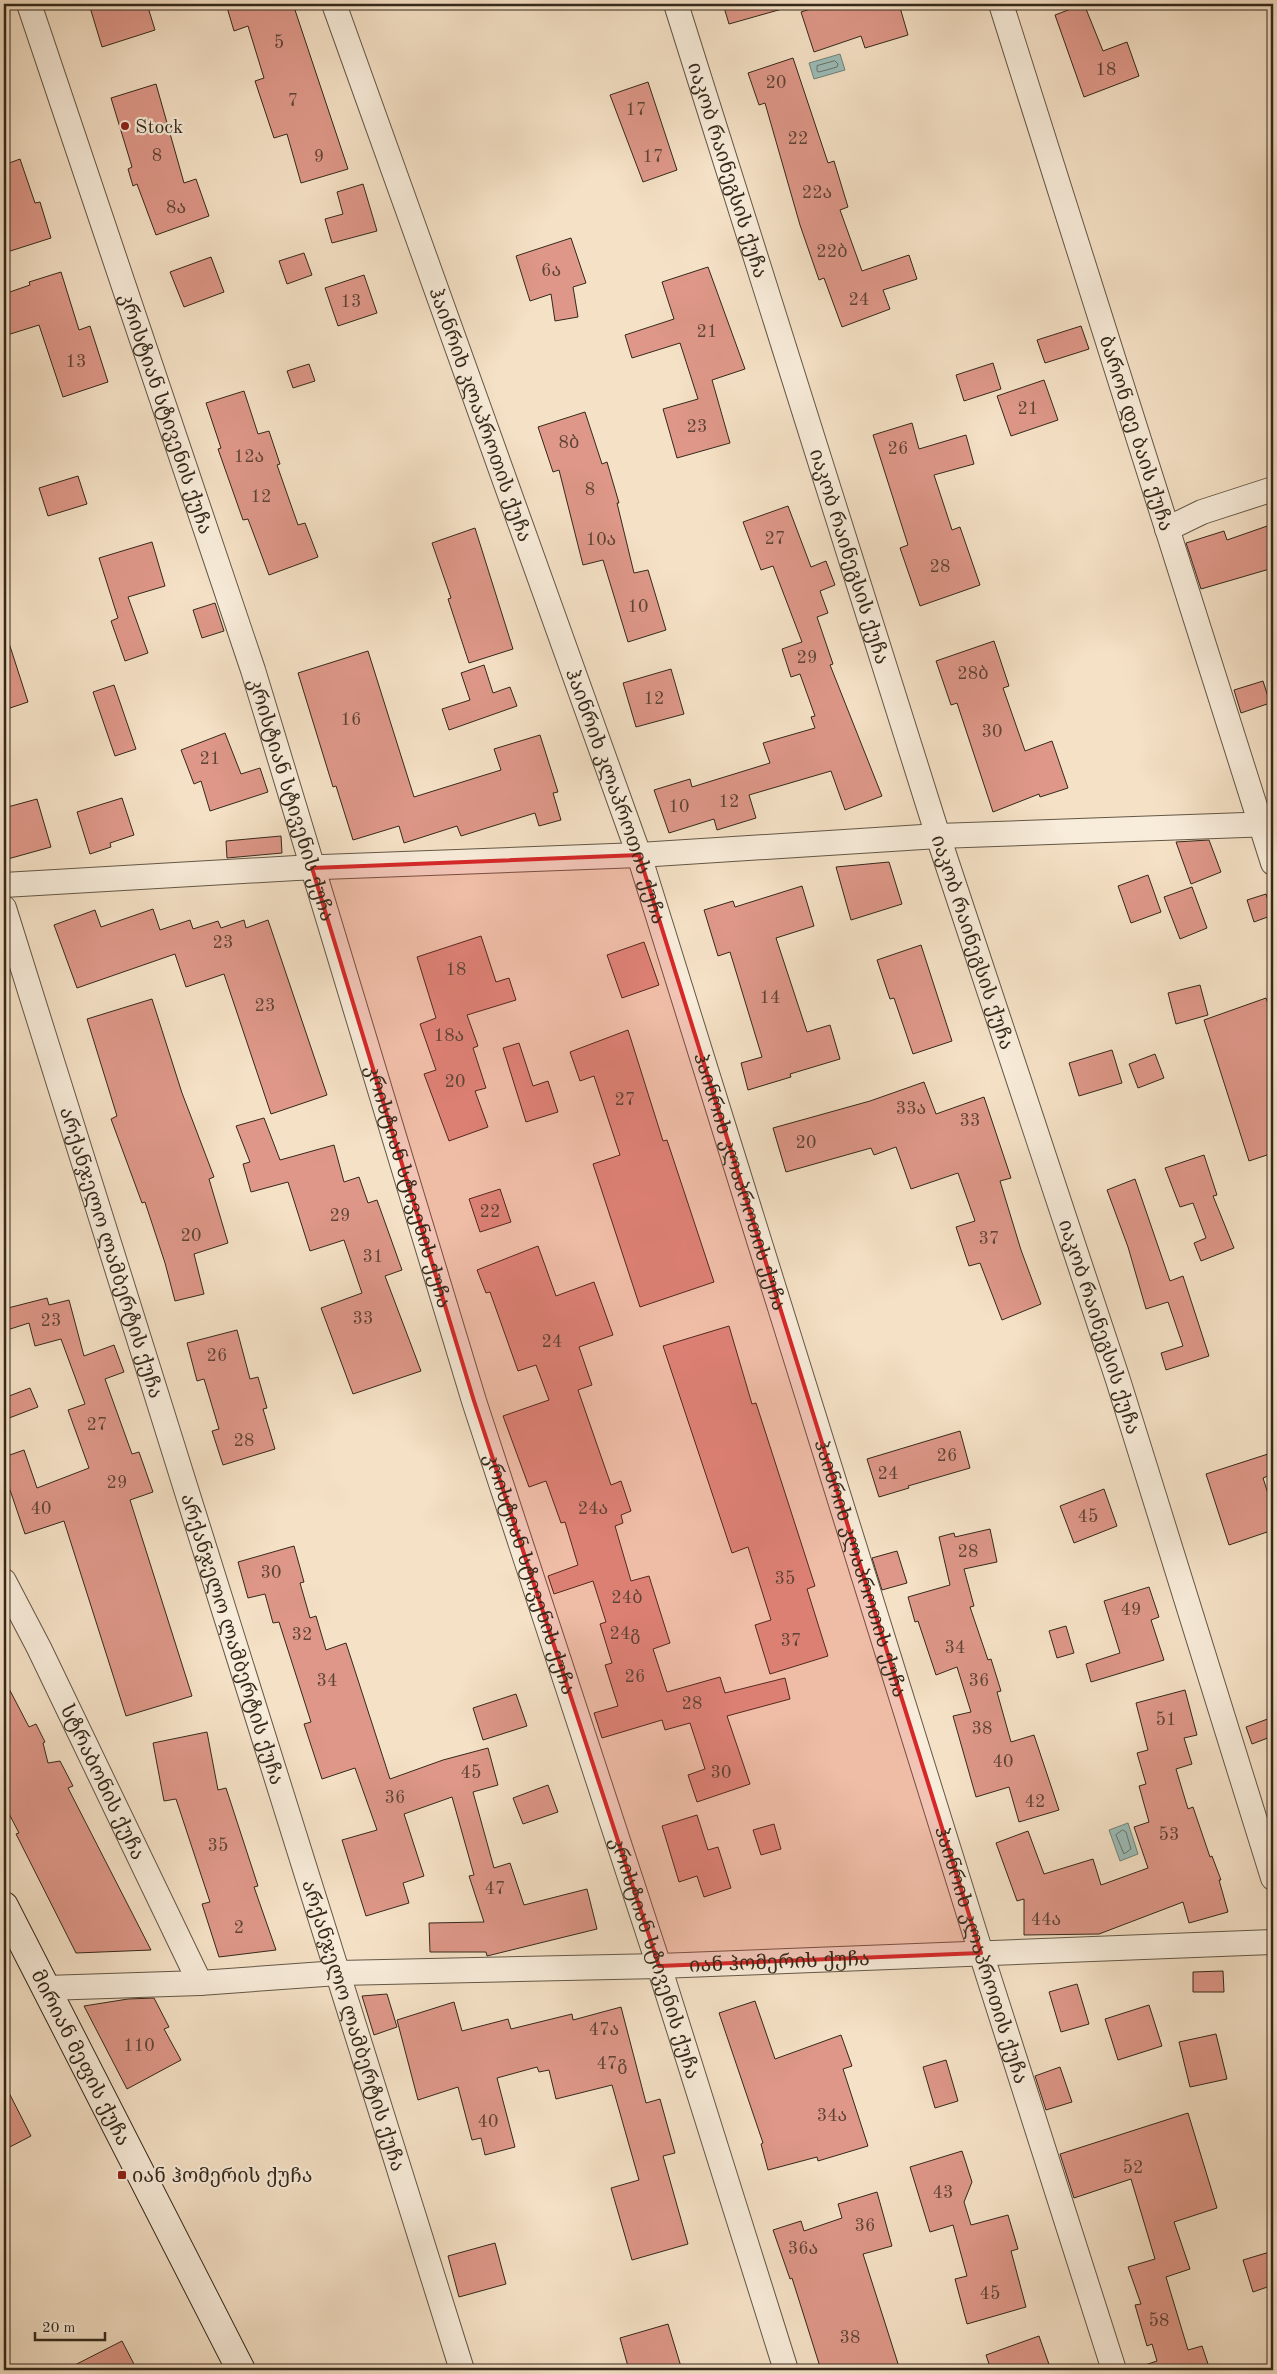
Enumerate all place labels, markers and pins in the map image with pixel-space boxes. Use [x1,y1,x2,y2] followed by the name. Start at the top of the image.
[135,118,183,138] place label: Stock
[119,120,131,132] marker: Stock
[132,2166,313,2187] place label: იან ჰომერის ქუჩა
[116,2169,128,2181] marker: იან ჰომერის ქუჩა

